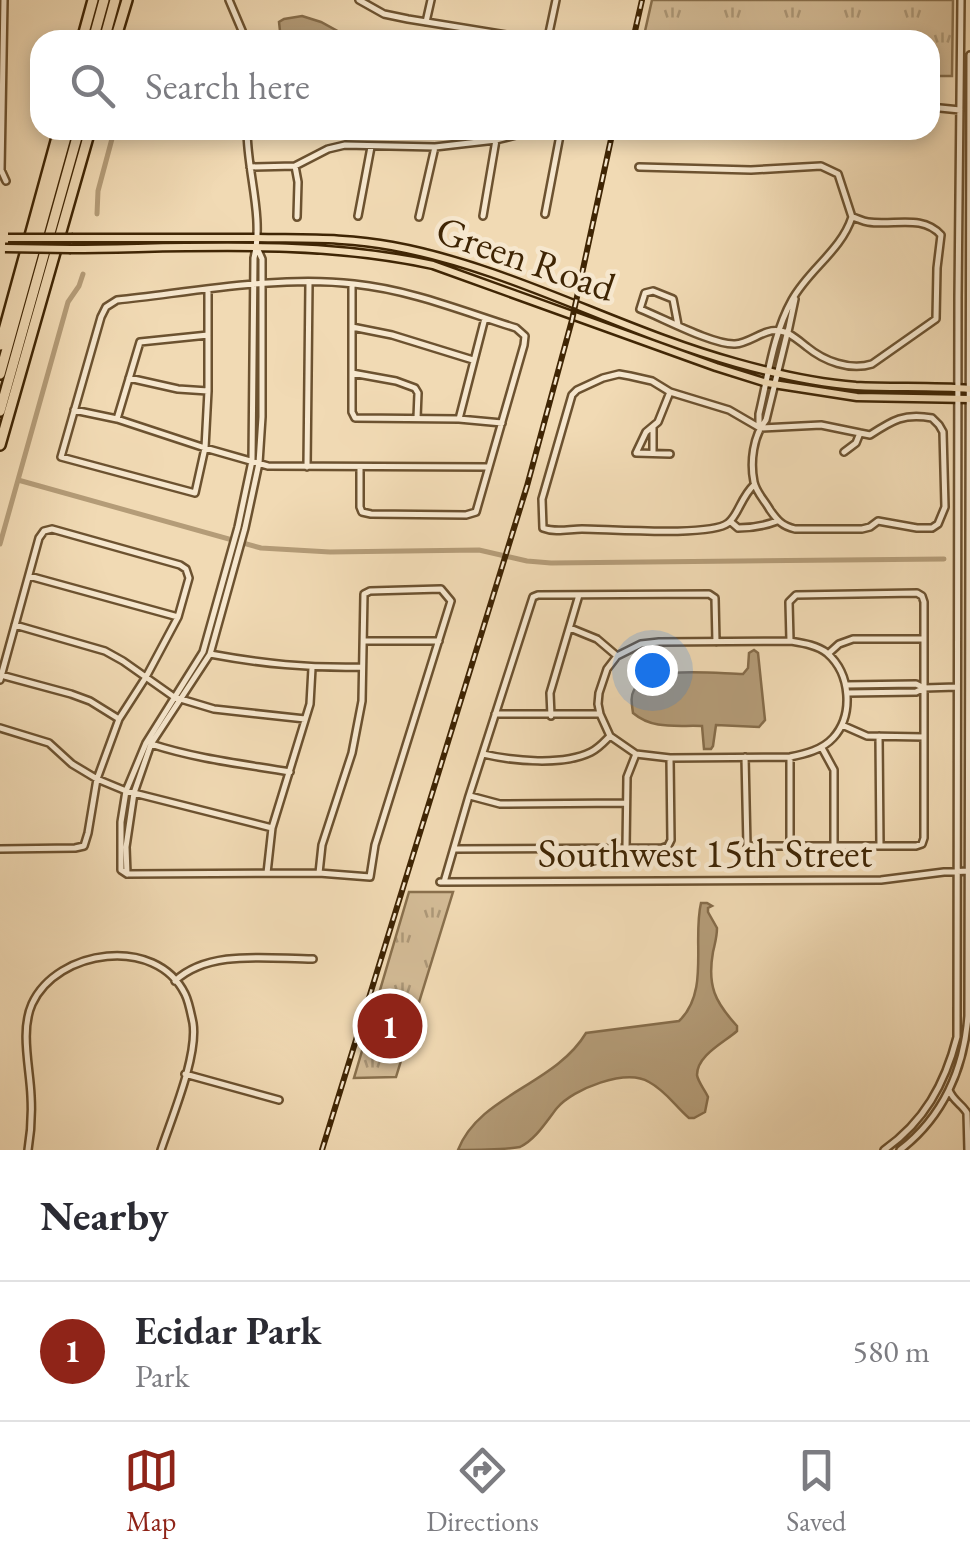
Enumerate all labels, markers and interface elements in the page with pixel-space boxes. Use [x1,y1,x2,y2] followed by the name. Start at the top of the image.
[30,30,940,140] search box
[65,58,120,113] icon: search
[145,61,310,110] text: Search here
[430,203,623,313] street label: Green Road
[627,645,678,696] your location
[538,827,873,879] street label: Southwest 15th Street
[358,988,422,1064] pin: 1
[40,1188,169,1243] text: Nearby
[135,1306,321,1355] text: Ecidar Park
[64,1330,81,1372] text: 1
[853,1330,930,1372] text: 580 m
[135,1355,190,1397] text: Park
[124,1443,179,1539] tab: Map
[426,1443,539,1539] tab: Directions
[786,1443,846,1539] tab: Saved

